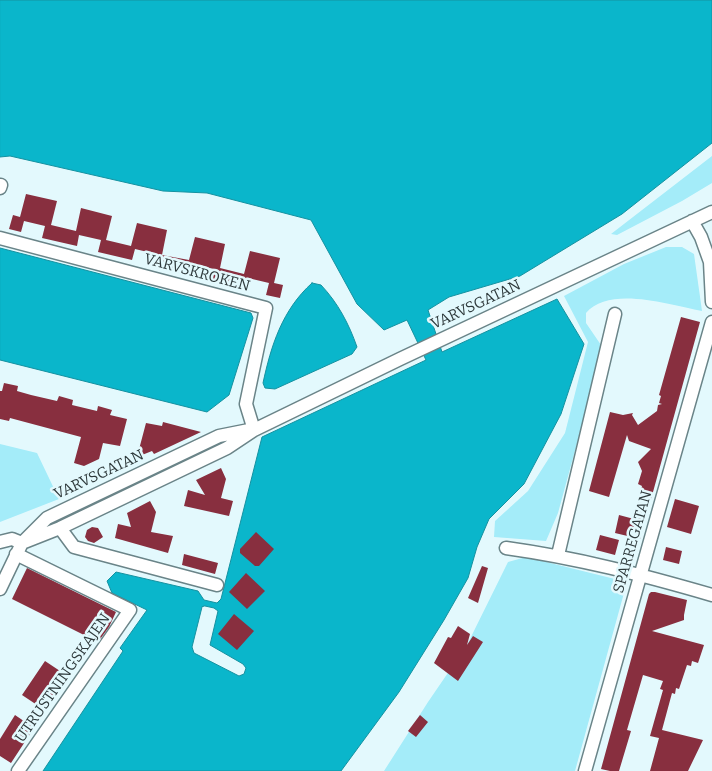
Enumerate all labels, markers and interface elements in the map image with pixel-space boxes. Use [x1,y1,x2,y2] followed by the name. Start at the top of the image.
[142,250,252,296] street label: VARVSKROKEN
[428,276,524,334] street label: VARVSGATAN
[51,446,147,504] street label: VARVSGATAN
[610,489,656,595] street label: SPARREGATAN
[12,610,114,746] street label: UTRUSTNINGSKAJEN

